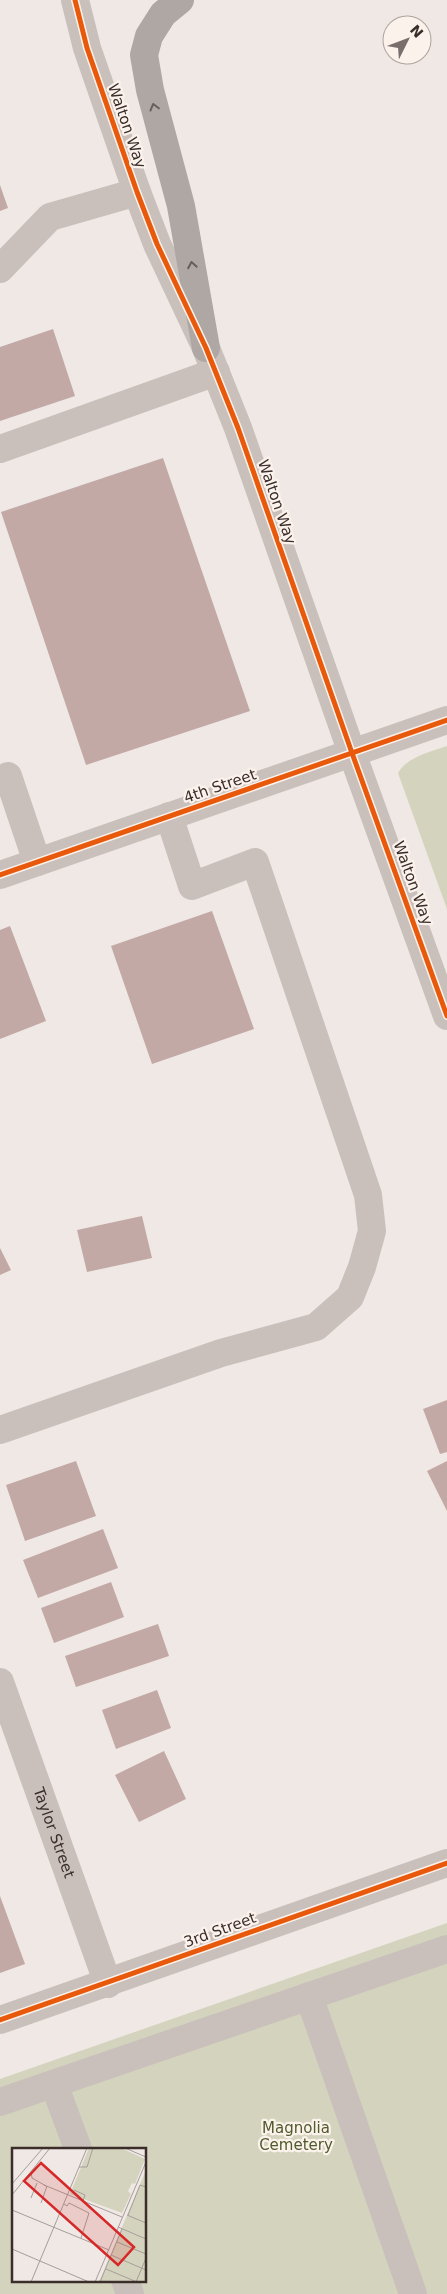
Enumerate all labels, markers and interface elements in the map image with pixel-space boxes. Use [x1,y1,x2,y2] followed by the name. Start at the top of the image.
[382,15,432,65] north arrow
[407,22,427,41] text: N
[104,81,150,171] street label: Walton Way
[149,103,160,112] one-way arrow
[187,261,197,270] one-way arrow
[254,457,300,547] street label: Walton Way
[181,765,259,807] street label: 4th Street
[389,838,437,928] street label: Walton Way
[29,1784,78,1880] street label: Taylor Street
[182,1909,259,1951] street label: 3rd Street
[259,2119,333,2154] park label: Magnolia Cemetery
[12,2148,146,2282] inset map

